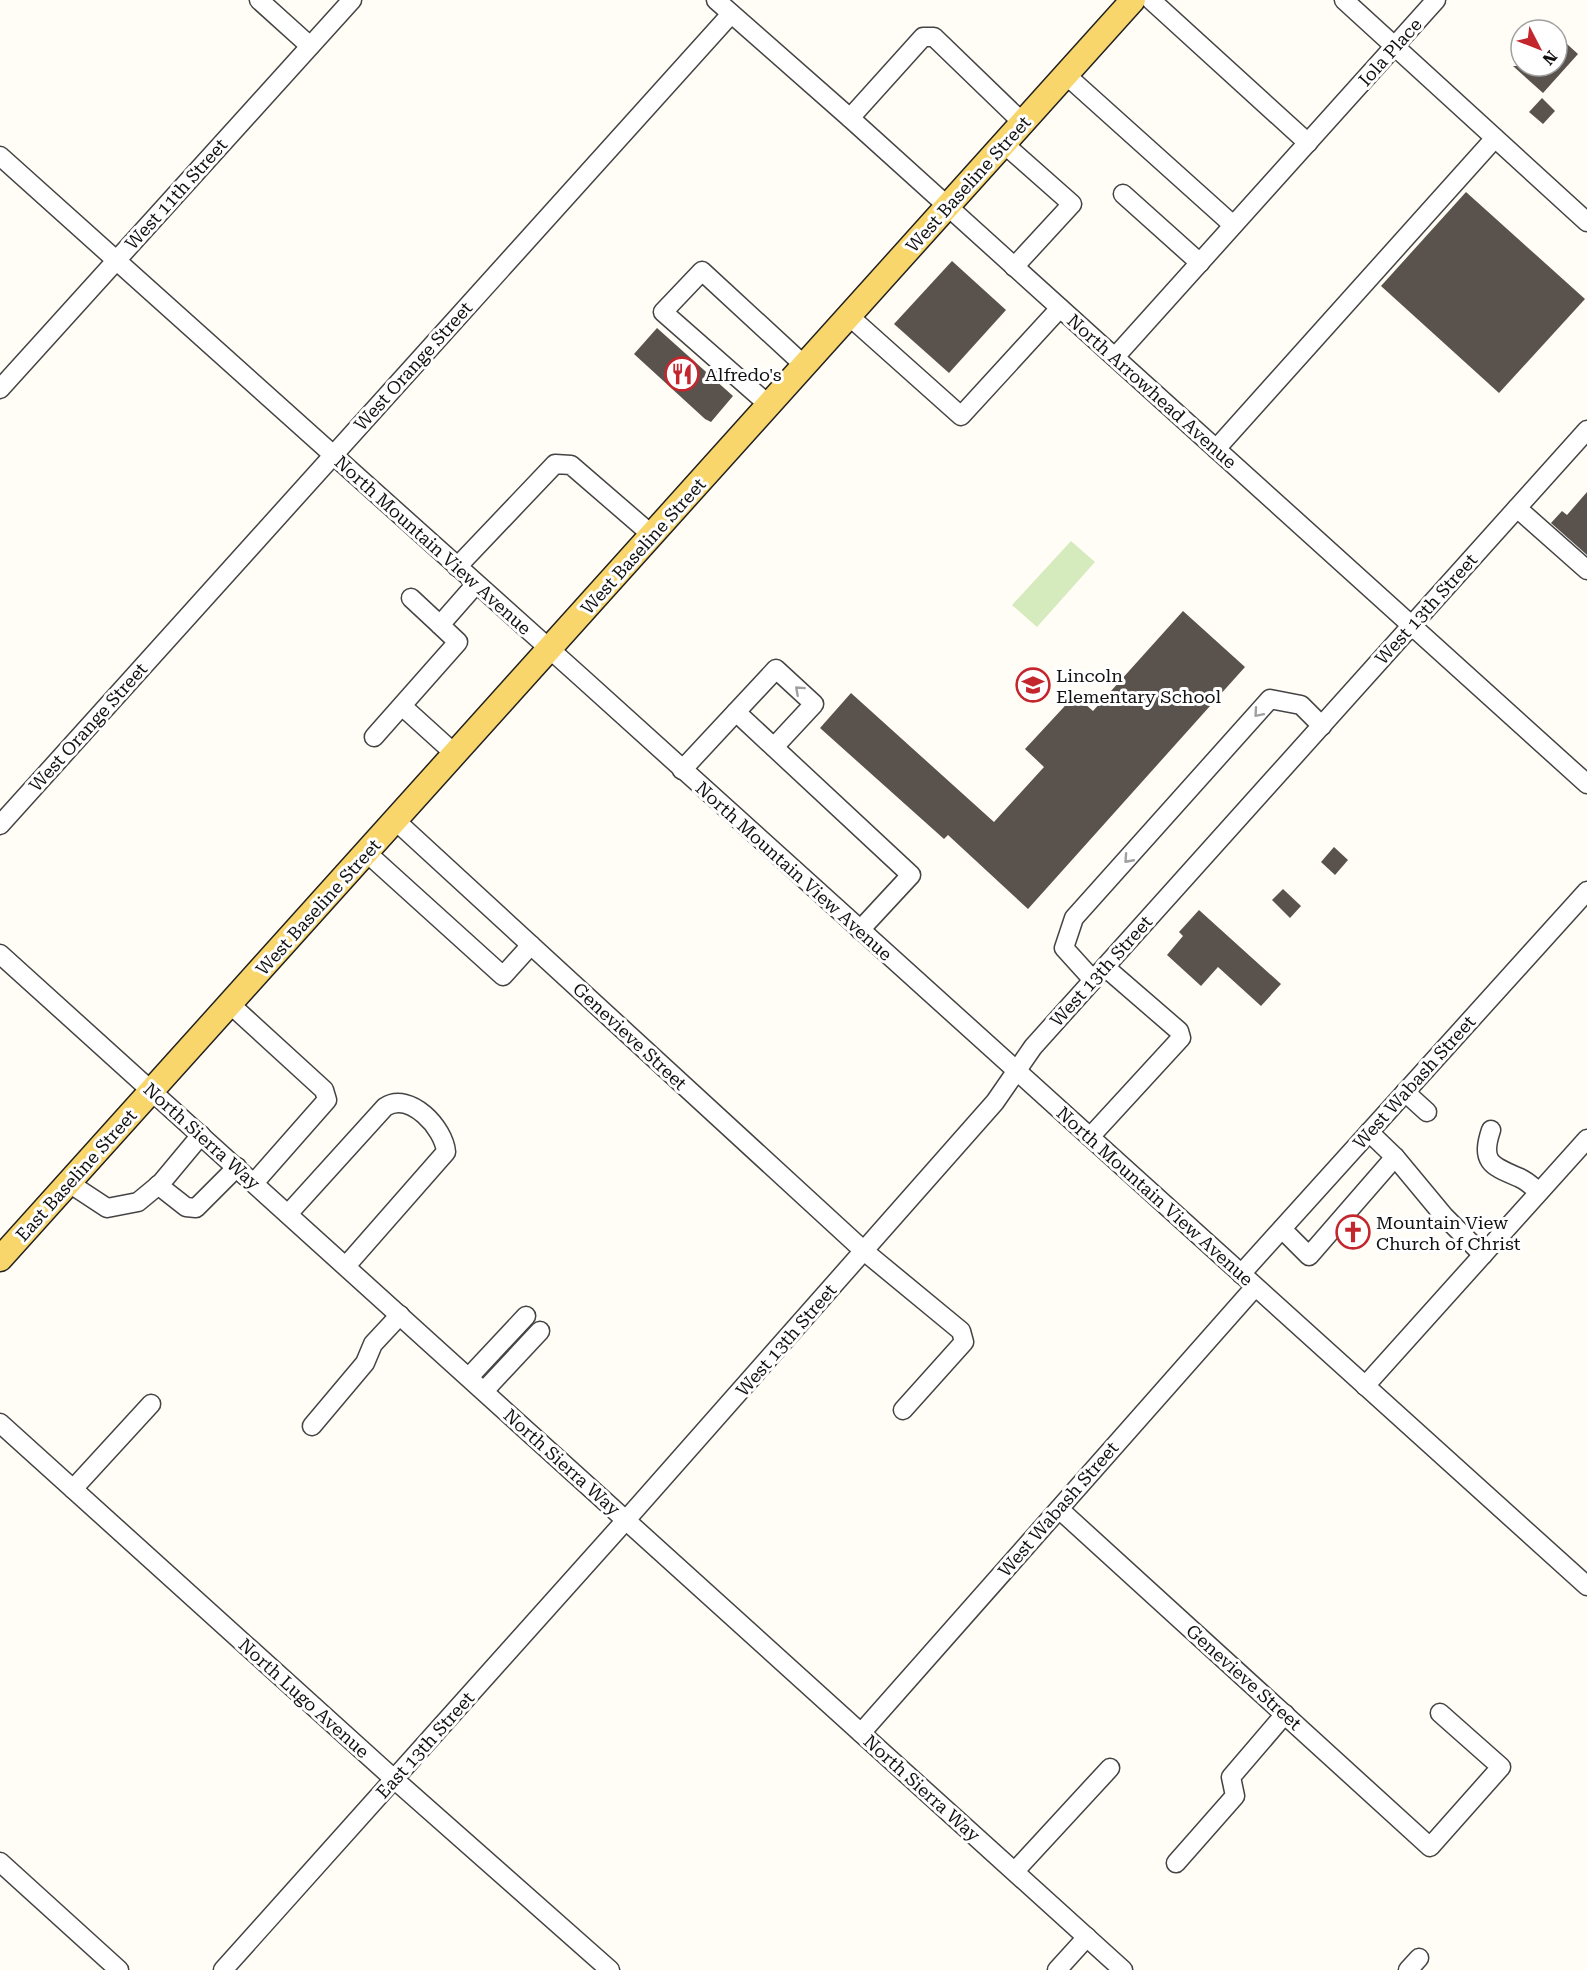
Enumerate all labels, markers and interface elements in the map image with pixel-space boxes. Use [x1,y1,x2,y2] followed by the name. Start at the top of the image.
[1354,14,1426,90] street label: Iola Place
[1509,18,1569,78] north arrow
[1539,47,1561,69] text: N
[901,111,1035,256] street label: West Baseline Street
[121,134,231,254] street label: West 11th Street
[350,297,477,435] street label: West Orange Street
[1063,310,1241,473] street label: North Arrowhead Avenue
[664,356,700,392] restaurant icon: Alfredo's
[705,364,781,385] place label: Alfredo's
[330,451,536,639] street label: North Mountain View Avenue
[576,473,710,618] street label: West Baseline Street
[1371,549,1481,669] street label: West 13th Street
[25,658,152,796] street label: West Orange Street
[1056,665,1221,707] place label: Lincoln Elementary School
[1015,667,1051,703] school or university icon: Lincoln Elementary School
[796,687,807,698] one-way arrow
[1254,706,1265,717] one-way arrow
[691,777,897,965] street label: North Mountain View Avenue
[251,834,385,979] street label: West Baseline Street
[1124,852,1135,862] one-way arrow
[1046,911,1156,1031] street label: West 13th Street
[569,978,691,1094] street label: Genevieve Street
[1349,1011,1480,1153] street label: West Wabash Street
[140,1078,265,1194] street label: North Sierra Way
[1052,1102,1258,1290] street label: North Mountain View Avenue
[11,1105,141,1245] street label: East Baseline Street
[1376,1212,1521,1254] place label: Mountain View Church of Christ
[1335,1214,1371,1250] church icon: Mountain View Church of Christ
[732,1279,841,1400] street label: West 13th Street
[500,1404,625,1520] street label: North Sierra Way
[994,1437,1123,1581] street label: West Wabash Street
[1182,1620,1306,1734] street label: Genevieve Street
[235,1634,374,1762] street label: North Lugo Avenue
[372,1687,478,1803] street label: East 13th Street
[860,1730,985,1846] street label: North Sierra Way

